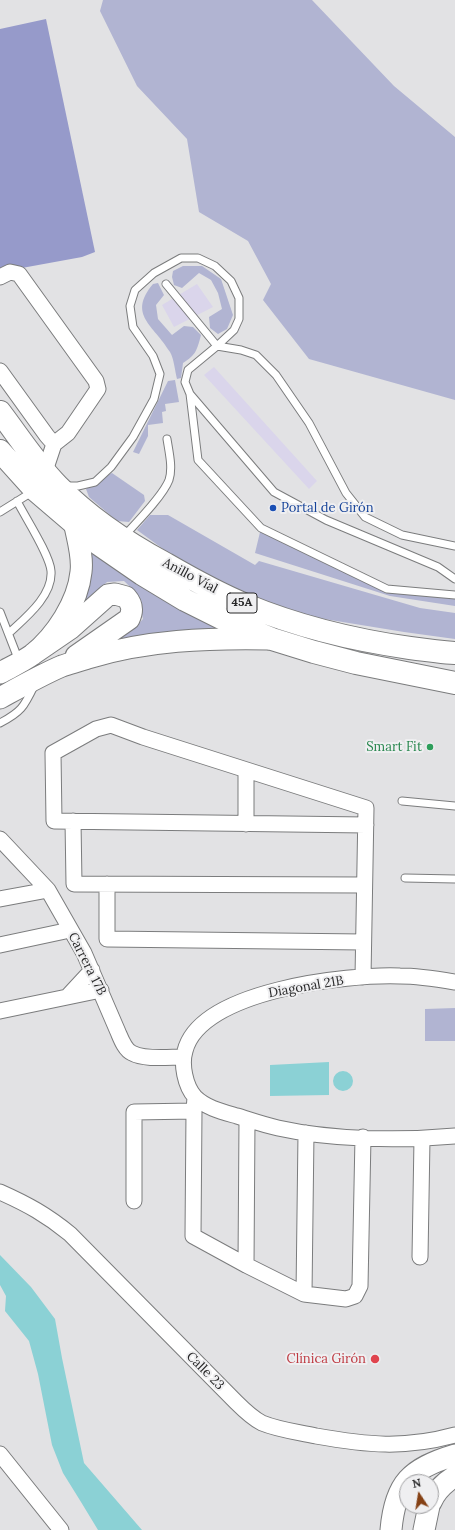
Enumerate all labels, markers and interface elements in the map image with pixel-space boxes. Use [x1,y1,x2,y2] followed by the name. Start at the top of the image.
[281,500,374,516] place label: Portal de Girón
[268,503,278,513] marker: Portal de Girón
[160,555,220,597] street label: Anillo Víal
[227,593,257,613] road number: 45A
[366,739,422,755] place label: Smart Fit
[425,742,435,752] marker: Smart Fit
[65,930,109,998] street label: Carrera 17B
[267,973,345,1001] street label: Diagonal 21B
[183,1349,227,1393] street label: Calle 23
[287,1351,366,1367] place label: Clínica Girón
[369,1353,381,1365] marker: Clínica Girón
[399,1474,439,1514] north arrow
[411,1476,422,1491] text: N

